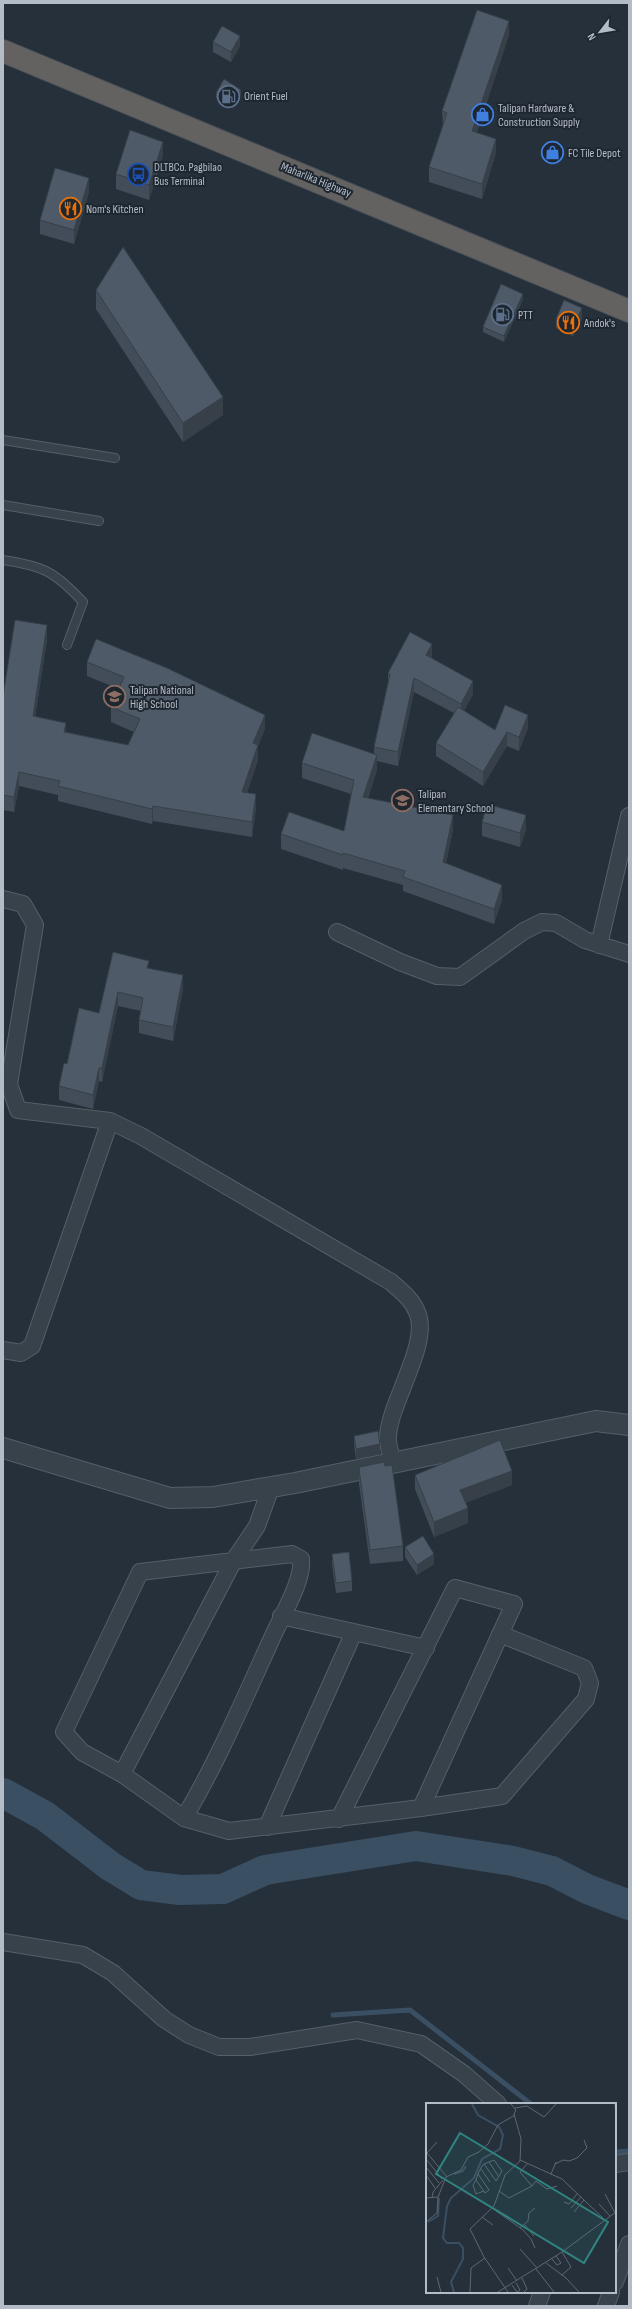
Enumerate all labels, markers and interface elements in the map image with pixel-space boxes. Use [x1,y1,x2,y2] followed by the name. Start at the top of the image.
[580,12,620,52] north arrow
[585,31,599,43] text: N
[215,83,241,109] fuel station icon: Orient Fuel
[244,89,288,104] place label: Orient Fuel
[498,101,580,130] place label: Talipan Hardware & Construction Supply
[469,102,495,128] shop icon: Talipan Hardware & Construction Supply
[539,140,565,166] shop icon: FC Tile Depot
[568,146,621,161] place label: FC Tile Depot
[279,159,354,201] street label: Maharlika Highway
[154,160,222,189] place label: DLTBCo. Pagbilao Bus Terminal
[125,161,151,187] bus stop icon: DLTBCo. Pagbilao Bus Terminal
[57,196,83,222] restaurant icon: Nom's Kitchen
[86,202,144,217] place label: Nom's Kitchen
[490,302,516,328] fuel station icon: PTT
[518,308,533,323] place label: PTT
[556,310,582,336] restaurant icon: Andok's
[583,316,615,331] place label: Andok's
[130,683,194,712] place label: Talipan National High School
[101,684,127,710] school or university icon: Talipan National High School
[418,787,493,816] place label: Talipan Elementary School
[389,788,415,814] school or university icon: Talipan Elementary School
[426,2103,616,2293] inset map

